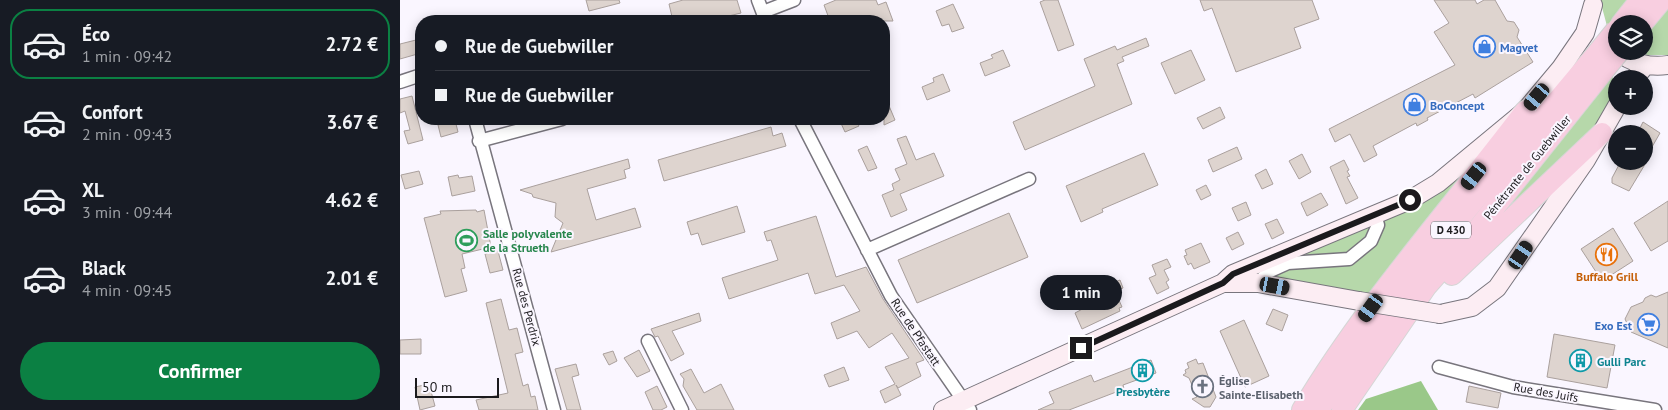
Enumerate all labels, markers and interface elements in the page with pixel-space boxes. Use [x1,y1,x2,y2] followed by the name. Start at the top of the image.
[1608,15,1653,170] map controls
[1608,15,1653,60] button: layers
[22,22,67,67] icon: car
[82,22,110,46] text: Éco
[325,32,378,56] text: 2.72 €
[465,34,613,58] text: Rue de Guebwiller
[1472,35,1496,59] shop icon: Magvet
[1500,40,1539,55] place label: Magvet
[82,46,172,66] text: 1 min · 09:42
[1608,70,1653,115] button: +
[1521,81,1552,113] car
[465,83,613,107] text: Rue de Guebwiller
[1402,93,1426,117] shop icon: BoConcept
[1430,98,1485,113] place label: BoConcept
[22,100,67,145] icon: car
[82,100,143,124] text: Confort
[326,110,378,134] text: 3.67 €
[1480,112,1574,222] street label: Pénétrante de Guebwiller
[82,124,172,144] text: 2 min · 09:43
[1608,125,1653,170] button: −
[1458,160,1489,192] car
[22,178,67,223] icon: car
[82,178,104,202] text: XL
[325,188,378,212] text: 4.62 €
[1399,189,1421,211] route start
[82,202,172,222] text: 3 min · 09:44
[1431,222,1471,238] road number: D 430
[483,226,572,255] place label: Salle polyvalente de la Strueth
[455,228,479,252] sports icon: Salle polyvalente de la Strueth
[1506,238,1535,272] car
[1595,243,1619,267] restaurant icon: Buffalo Grill
[22,256,67,301] icon: car
[82,256,126,280] text: Black
[325,266,378,290] text: 2.01 €
[509,266,545,348] street label: Rue des Perdrix
[1576,269,1638,284] place label: Buffalo Grill
[1040,276,1122,310] callout: 1 min
[1258,276,1291,296] car
[82,280,172,300] text: 4 min · 09:45
[1061,282,1101,302] text: 1 min
[1356,291,1385,325] car
[888,295,944,369] street label: Rue de Pfastatt
[1636,313,1660,337] supermarket icon: Exo Est
[1595,318,1633,333] place label: Exo Est
[1070,337,1092,359] route end
[20,342,380,400] button: Confirmer
[1569,349,1593,373] building icon: Gulli Parc
[1597,354,1646,369] place label: Gulli Parc
[1131,358,1155,382] building icon: Presbytère
[1219,373,1303,402] place label: Église Sainte-Elisabeth
[415,375,499,398] scale bar
[1191,375,1215,399] church icon: Église Sainte-Elisabeth
[422,378,452,396] text: 50 m
[1512,379,1580,405] street label: Rue des Juifs
[1116,384,1170,399] place label: Presbytère

